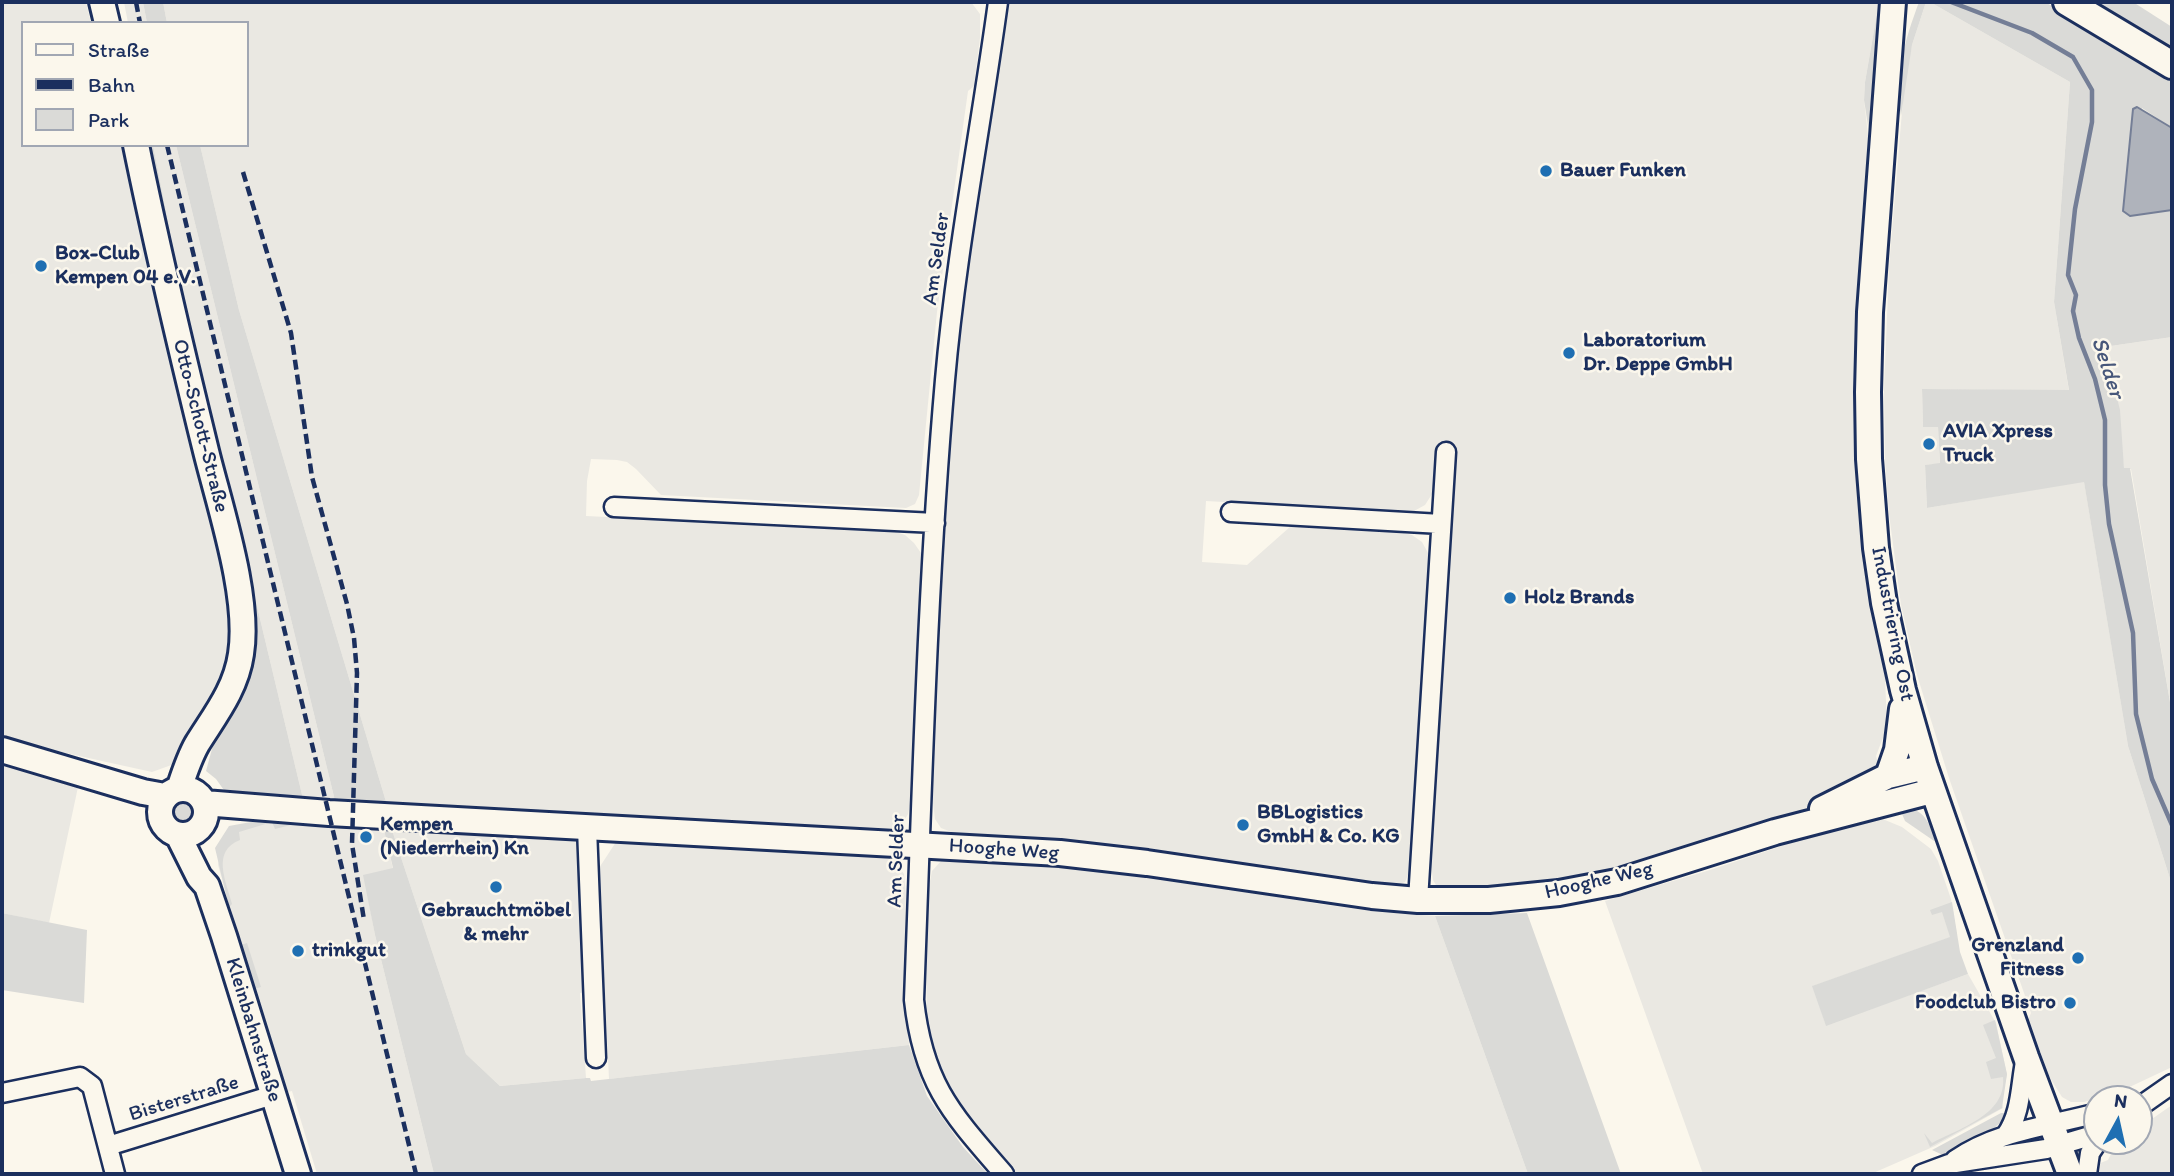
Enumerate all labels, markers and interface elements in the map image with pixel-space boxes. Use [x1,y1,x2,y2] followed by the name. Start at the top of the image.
[21,21,248,147] legend
[88,37,149,62] text: Straße
[88,72,135,97] text: Bahn
[88,107,129,132] text: Park
[1560,158,1686,184] place label: Bauer Funken
[1538,163,1554,179] marker: Bauer Funken
[918,211,956,307] street label: Am Selder
[55,241,196,291] place label: Box-Club Kempen 04 e.V.
[33,258,49,274] marker: Box-Club Kempen 04 e.V.
[1583,328,1733,378] place label: Laboratorium Dr. Deppe GmbH
[2084,334,2130,402] water label: Selder
[166,337,234,515] street label: Otto-Schott-Straße
[1561,345,1577,361] marker: Laboratorium Dr. Deppe GmbH
[1943,419,2053,469] place label: AVIA Xpress Truck
[1921,436,1937,452] marker: AVIA Xpress Truck
[1865,545,1919,703] street label: Industriering Ost
[1524,585,1634,611] place label: Holz Brands
[1502,590,1518,606] marker: Holz Brands
[1257,800,1400,850] place label: BBLogistics GmbH & Co. KG
[380,812,529,862] place label: Kempen (Niederrhein) Kn
[883,814,911,908] street label: Am Selder
[1235,817,1251,833] marker: BBLogistics GmbH & Co. KG
[358,829,374,845] marker: Kempen (Niederrhein) Kn
[948,834,1060,866] street label: Hooghe Weg
[1542,856,1656,906] street label: Hooghe Weg
[488,879,504,895] marker: Gebrauchtmöbel & mehr
[421,898,571,948] place label: Gebrauchtmöbel & mehr
[1971,933,2064,983] place label: Grenzland Fitness
[312,938,386,964] place label: trinkgut
[290,943,306,959] marker: trinkgut
[2070,950,2086,966] marker: Grenzland Fitness
[219,955,287,1105] street label: Kleinbahnstraße
[1915,990,2056,1016] place label: Foodclub Bistro
[2062,995,2078,1011] marker: Foodclub Bistro
[126,1070,242,1128] street label: Bisterstraße
[2083,1085,2153,1155] north arrow
[2113,1088,2129,1113] text: N

